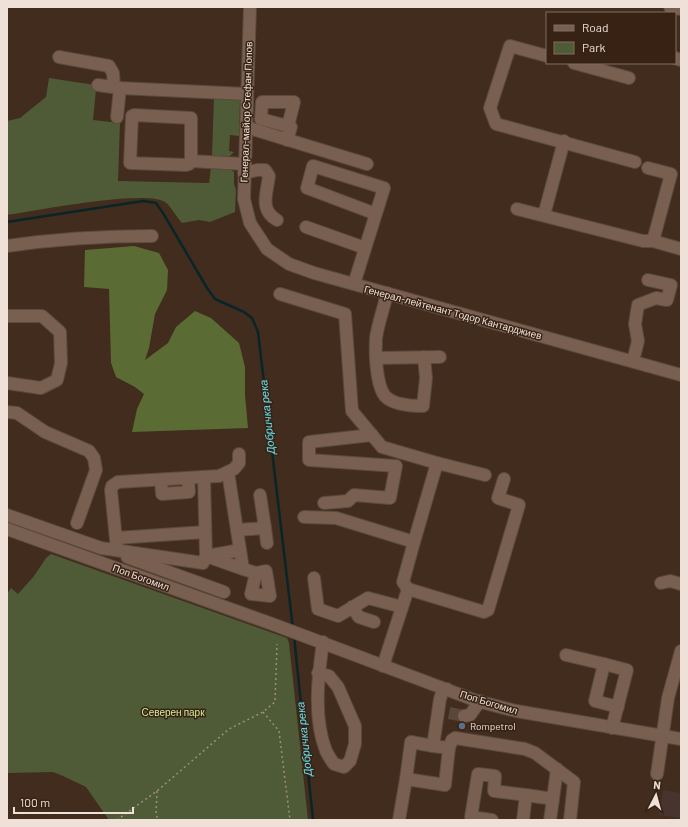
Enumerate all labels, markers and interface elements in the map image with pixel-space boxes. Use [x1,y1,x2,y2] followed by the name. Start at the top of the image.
[546,12,676,64] legend
[582,20,609,34] text: Road
[582,40,606,54] text: Park
[238,41,254,183] street label: Генерал-майор Стефан Попов
[363,282,543,342] street label: Генерал-лейтенант Тодор Кантарджиев
[256,379,277,457] water label: Добричка река
[111,561,171,593] street label: Поп Богомил
[459,688,519,716] street label: Поп Богомил
[293,701,314,779] water label: Добричка река
[141,706,205,718] park label: Северен парк
[470,720,516,732] place label: Rompetrol
[457,721,467,731] marker: Rompetrol
[636,775,676,815] north arrow
[653,778,661,791] text: N
[14,789,133,815] scale bar
[20,795,50,809] text: 100 m

